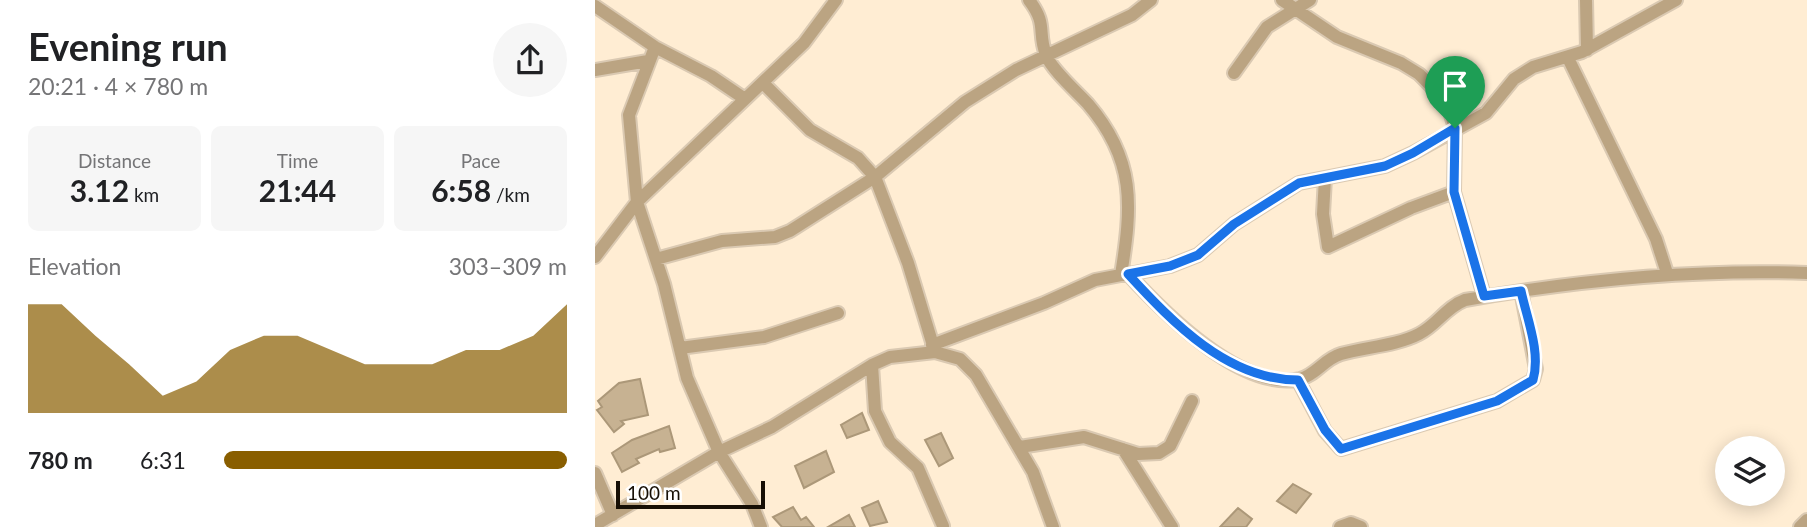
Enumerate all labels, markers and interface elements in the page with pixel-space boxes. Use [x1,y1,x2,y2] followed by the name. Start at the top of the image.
[28,23,228,69] text: Evening run
[493,23,567,97] button: share
[1425,56,1485,128] pin
[1436,67,1474,105] icon: arrive
[28,72,208,100] text: 20:21 · 4 × 780 m
[78,149,151,172] text: Distance
[277,149,318,172] text: Time
[461,149,500,172] text: Pace
[70,172,129,208] text: 3.12
[259,172,336,208] text: 21:44
[431,172,491,208] text: 6:58
[129,183,159,206] text: km
[491,183,530,206] text: /km
[28,252,121,280] text: Elevation
[449,252,567,280] text: 303–309 m
[1715,436,1785,506] map controls
[1715,436,1785,506] button: layers
[28,446,93,474] text: 780 m
[140,446,186,474] text: 6:31
[616,478,765,510] scale bar
[627,481,681,504] text: 100 m

